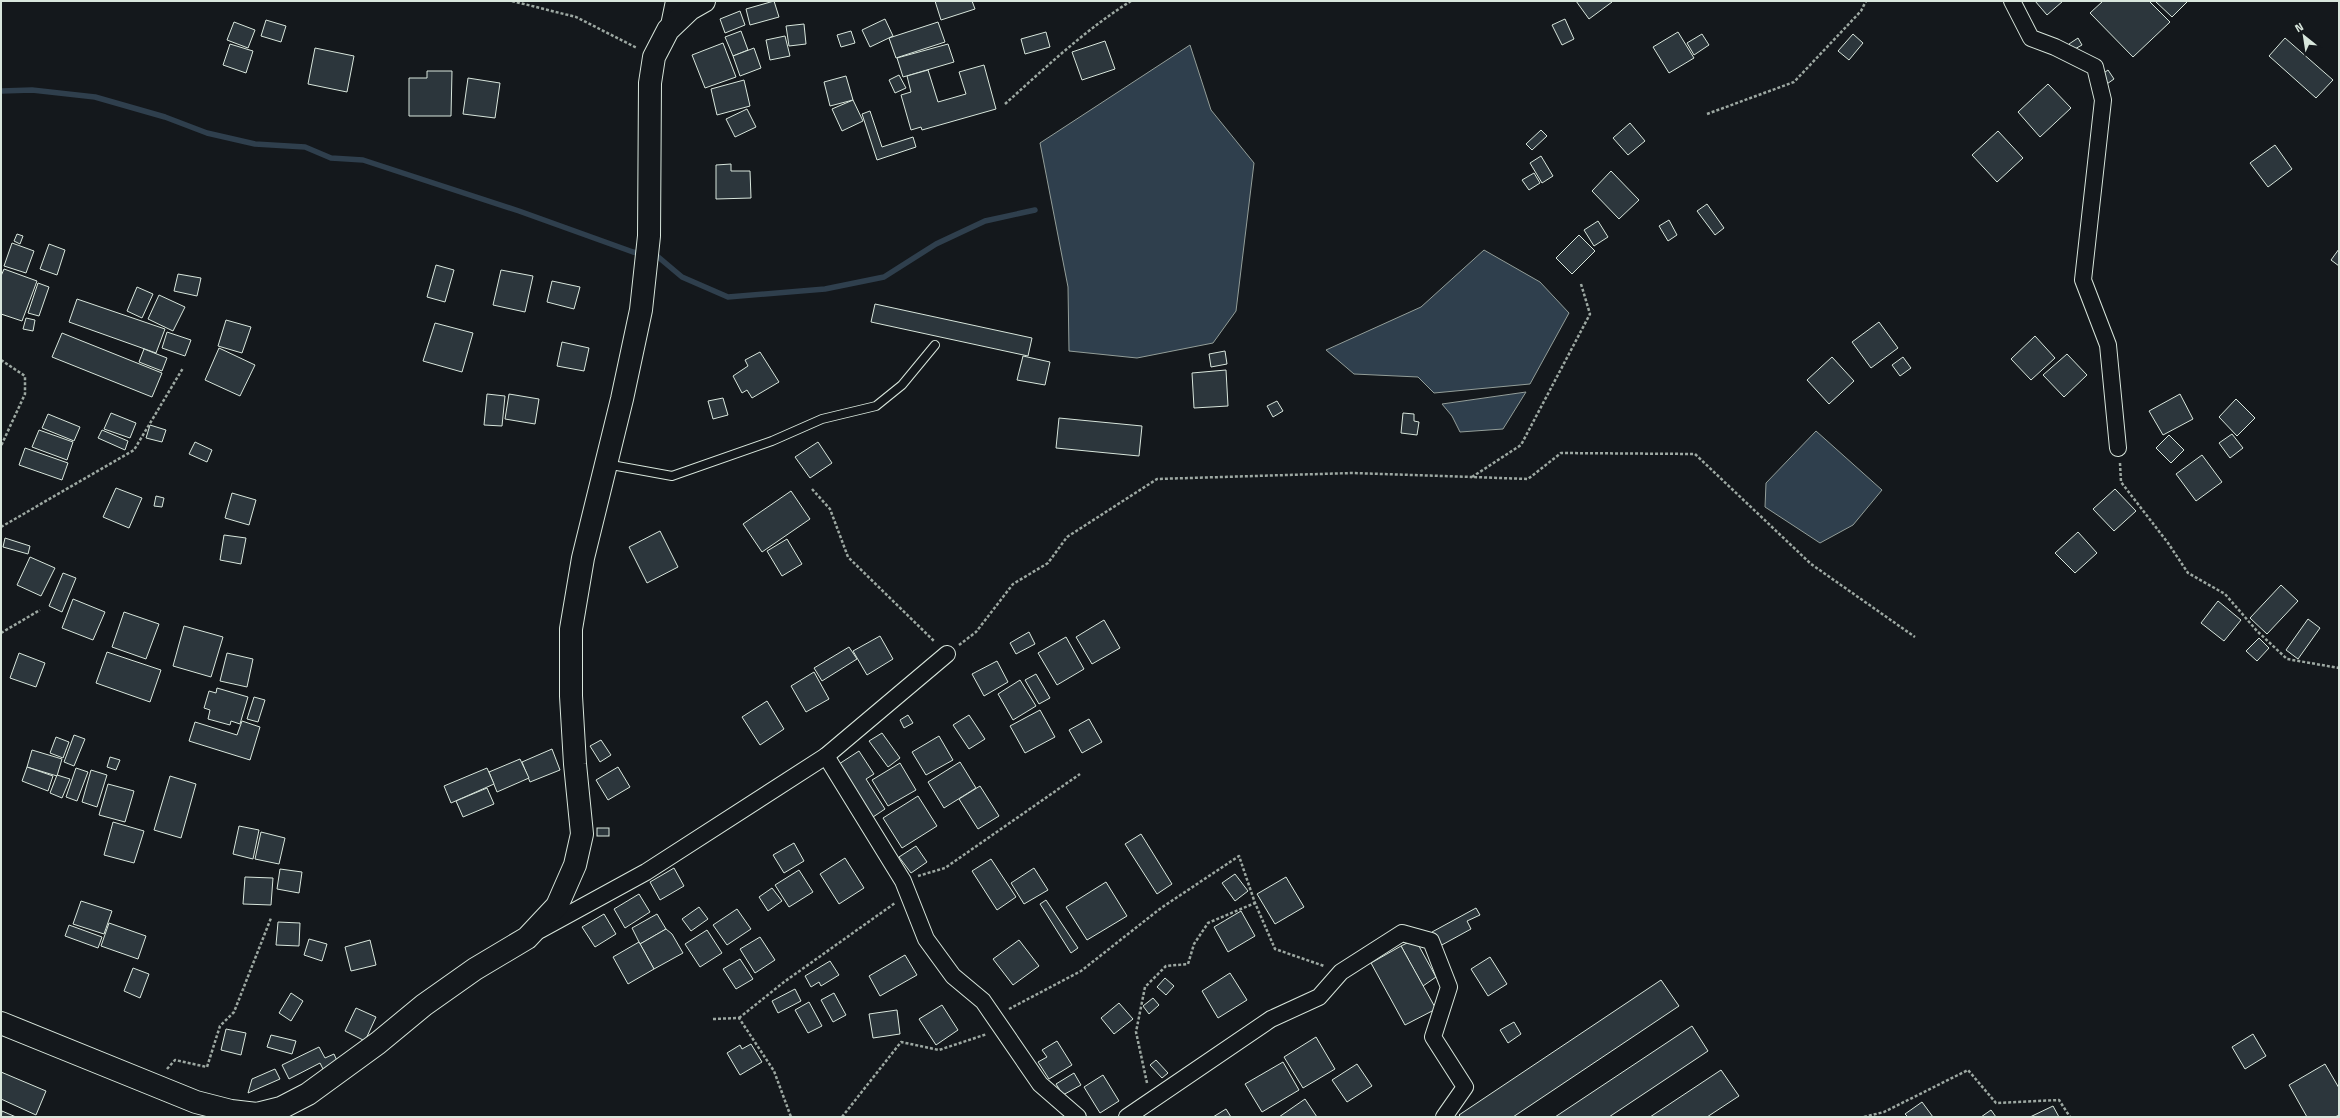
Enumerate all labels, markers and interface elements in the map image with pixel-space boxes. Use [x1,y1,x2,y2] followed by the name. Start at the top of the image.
[2284,16,2324,56] north arrow
[2292,19,2306,36] text: N

